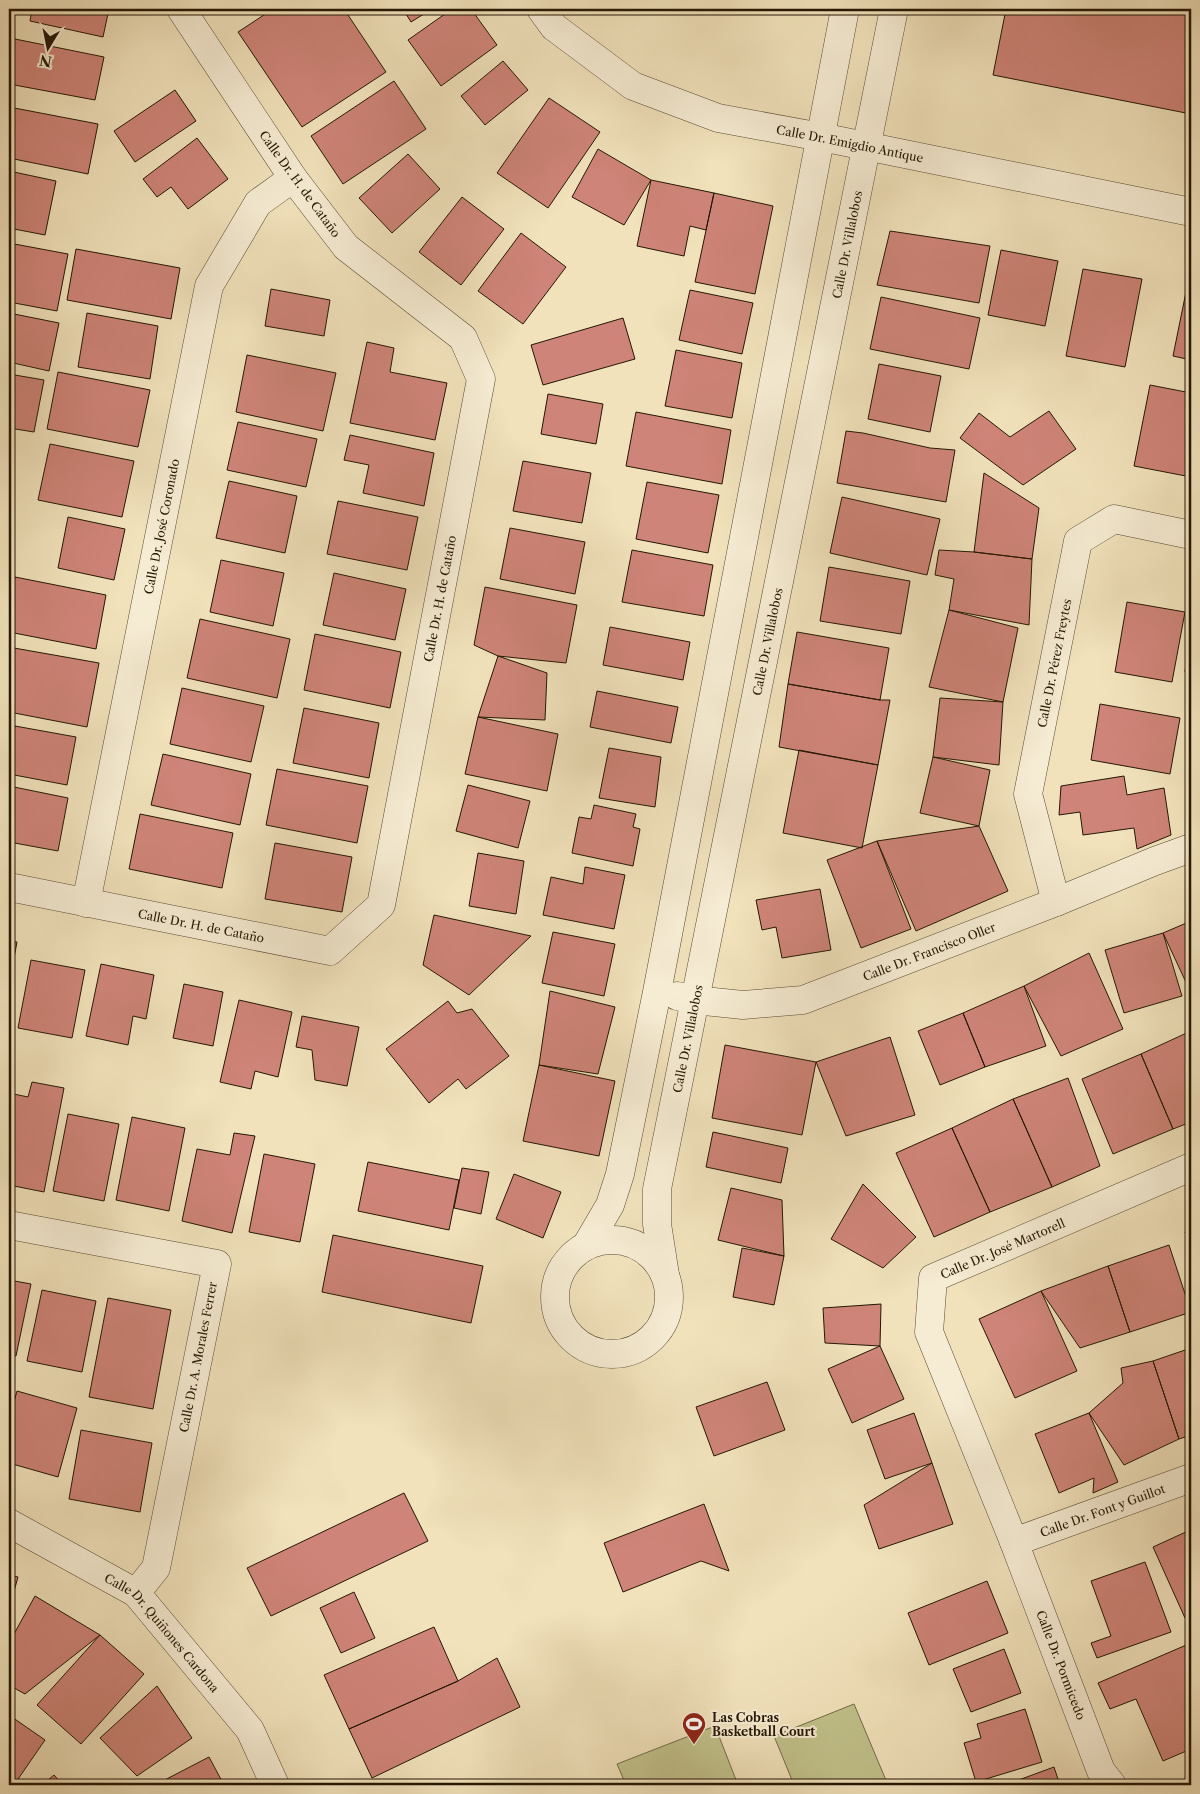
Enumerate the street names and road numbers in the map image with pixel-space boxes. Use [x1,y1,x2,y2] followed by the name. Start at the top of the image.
[775,121,925,165] street label: Calle Dr. Emigdio Antique
[256,128,344,240] street label: Calle Dr. H. de Cataño
[829,189,865,300] street label: Calle Dr. Villalobos
[140,457,182,595] street label: Calle Dr. José Coronado
[420,534,459,663] street label: Calle Dr. H. de Cataño
[749,586,785,697] street label: Calle Dr. Villalobos
[1034,597,1074,729] street label: Calle Dr. Pérez Freytes
[137,905,266,945] street label: Calle Dr. H. de Cataño
[860,919,997,984] street label: Calle Dr. Francisco Oller
[669,983,705,1094] street label: Calle Dr. Villalobos
[938,1215,1067,1282] street label: Calle Dr. José Martorell
[176,1280,220,1434] street label: Calle Dr. A. Morales Ferrer
[1038,1480,1168,1540] street label: Calle Dr. Font y Guillot
[102,1570,223,1696] street label: Calle Dr. Quiñones Cardona
[1033,1608,1089,1722] street label: Calle Dr. Pormicedo

